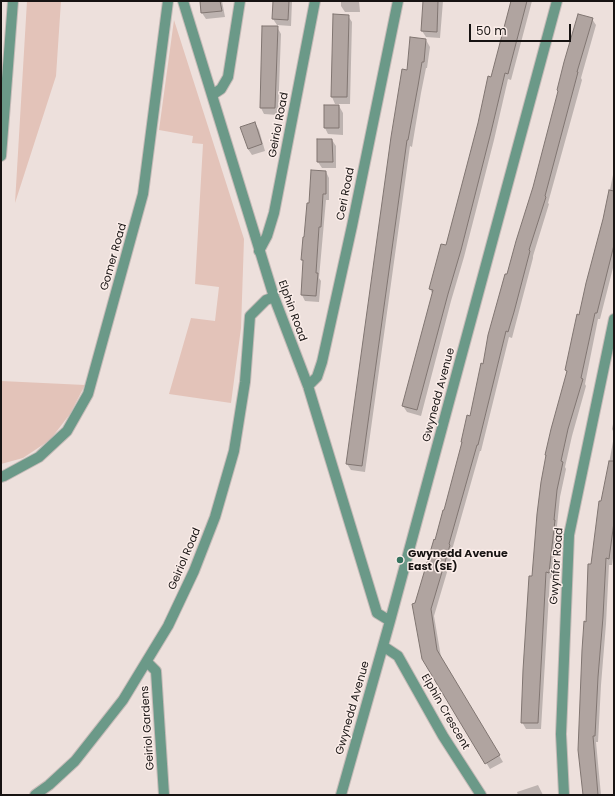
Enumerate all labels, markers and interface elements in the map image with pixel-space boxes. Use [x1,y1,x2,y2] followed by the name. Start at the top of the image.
[471,16,573,42] scale bar
[476,22,507,39] text: 50 m
[266,91,292,159] street label: Geiriol Road
[334,166,358,222] street label: Ceri Road
[98,222,130,292] street label: Gomer Road
[275,279,309,343] street label: Elphin Road
[420,347,458,443] street label: Gwynedd Avenue
[166,526,204,592] street label: Geiriol Road
[548,527,566,605] street label: Gwynfor Road
[408,547,508,573] place label: Gwynedd Avenue East (SE)
[395,555,405,565] marker: Gwynedd Avenue East (SE)
[333,660,373,756] street label: Gwynedd Avenue
[418,672,472,752] street label: Elphin Crescent
[138,685,158,771] street label: Geiriol Gardens

